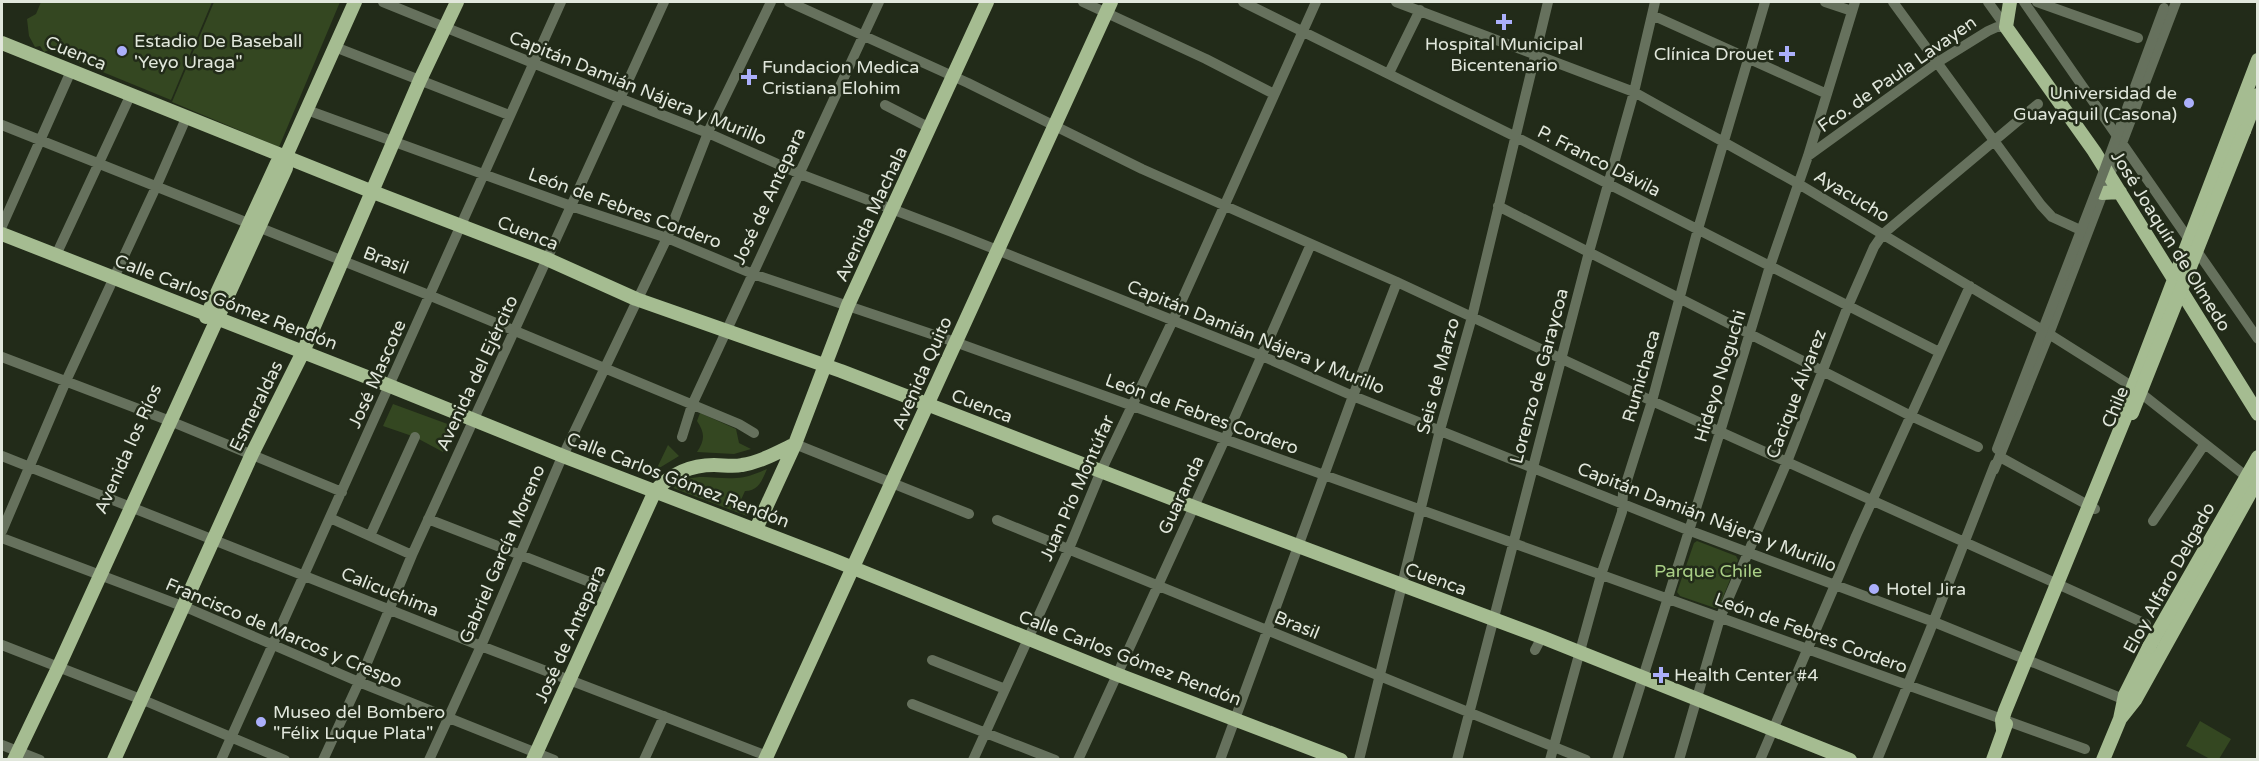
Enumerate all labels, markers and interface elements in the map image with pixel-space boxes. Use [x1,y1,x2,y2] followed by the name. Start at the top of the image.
[1814,11,1980,137] street label: Fco. de Paula Lavayen
[1495,13,1513,31] marker: Hospital Municipal Bicentenario
[506,26,770,150] street label: Capitán Damián Nájera y Murillo
[134,30,302,73] place label: Estadio De Baseball 'Yeyo Uraga"
[42,31,110,75] street label: Cuenca
[1425,33,1583,76] place label: Hospital Municipal Bicentenario
[1654,43,1774,65] place label: Clínica Drouet
[115,44,129,58] marker: Estadio De Baseball 'Yeyo Uraga"
[1778,45,1796,63] marker: Clínica Drouet
[762,56,919,99] place label: Fundacion Medica Cristiana Elohim
[740,68,758,86] marker: Fundacion Medica Cristiana Elohim
[2013,82,2177,125] place label: Universidad de Guayaquil (Casona)
[2182,96,2196,110] marker: Universidad de Guayaquil (Casona)
[1534,120,1664,202] street label: P. Franco Dávila
[728,124,810,268] street label: José de Antepara
[830,143,912,285] street label: Avenida Machala
[2106,147,2236,335] street label: José Joaquín de Olmedo
[525,163,725,253] street label: León de Febres Cordero
[1810,165,1894,227] street label: Ayacucho
[494,211,562,255] street label: Cuenca
[360,241,412,279] street label: Brasil
[111,249,341,355] street label: Calle Carlos Gómez Rendón
[1124,275,1388,399] street label: Capitán Damián Nájera y Murillo
[1505,286,1573,466] street label: Lorenzo de Garaycoa
[431,292,523,454] street label: Avenida del Ejército
[1689,307,1751,445] street label: Hideyo Noguchi
[887,313,957,433] street label: Avenida Quito
[1412,315,1464,437] street label: Seis de Marzo
[343,316,411,432] street label: José Mascote
[1761,326,1831,462] street label: Cacique Álvarez
[1617,327,1665,425] street label: Rumichaca
[225,357,287,455] street label: Esmeraldas
[1102,369,1302,459] street label: León de Febres Cordero
[90,381,166,517] street label: Avenida los Ríos
[2097,383,2133,431] street label: Chile
[948,384,1016,428] street label: Cuenca
[1035,412,1119,564] street label: Juan Pío Montúfar
[563,427,793,533] street label: Calle Carlos Gómez Rendón
[1153,452,1209,538] street label: Guaranda
[1574,457,1840,577] street label: Capitán Damián Nájera y Murillo
[454,461,550,647] street label: Gabriel García Moreno
[2118,498,2220,657] street label: Eloy Alfaro Delgado
[1402,558,1470,600] street label: Cuenca
[1654,560,1762,582] park label: Parque Chile
[338,562,442,622] street label: Calicuchima
[530,562,610,706] street label: José de Antepara
[162,573,406,693] street label: Francisco de Marcos y Crespo
[1886,578,1966,600] place label: Hotel Jira
[1867,582,1881,596] marker: Hotel Jira
[1711,588,1911,678] street label: León de Febres Cordero
[1015,605,1245,711] street label: Calle Carlos Gómez Rendón
[1271,606,1323,644] street label: Brasil
[1674,664,1819,686] place label: Health Center #4
[1652,666,1670,684] marker: Health Center #4
[273,701,445,744] place label: Museo del Bombero "Félix Luque Plata"
[254,715,268,729] marker: Museo del Bombero "Félix Luque Plata"

